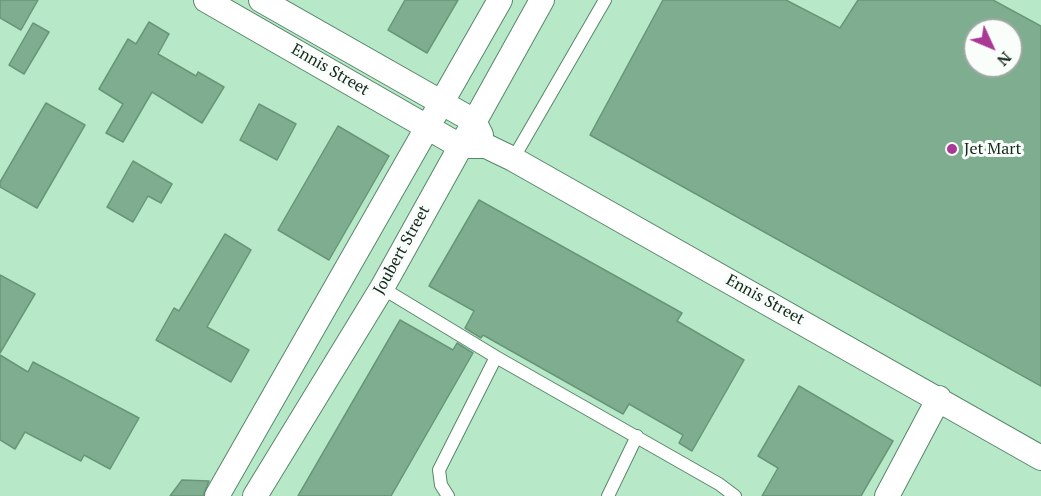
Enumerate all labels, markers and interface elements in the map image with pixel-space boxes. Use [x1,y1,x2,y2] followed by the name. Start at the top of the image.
[963,18,1023,78] north arrow
[288,40,372,100] street label: Ennis Street
[992,47,1017,71] text: N
[964,139,1021,159] place label: Jet Mart
[945,142,959,156] marker: Jet Mart
[370,202,434,298] street label: Joubert Street
[722,271,808,329] street label: Ennis Street

